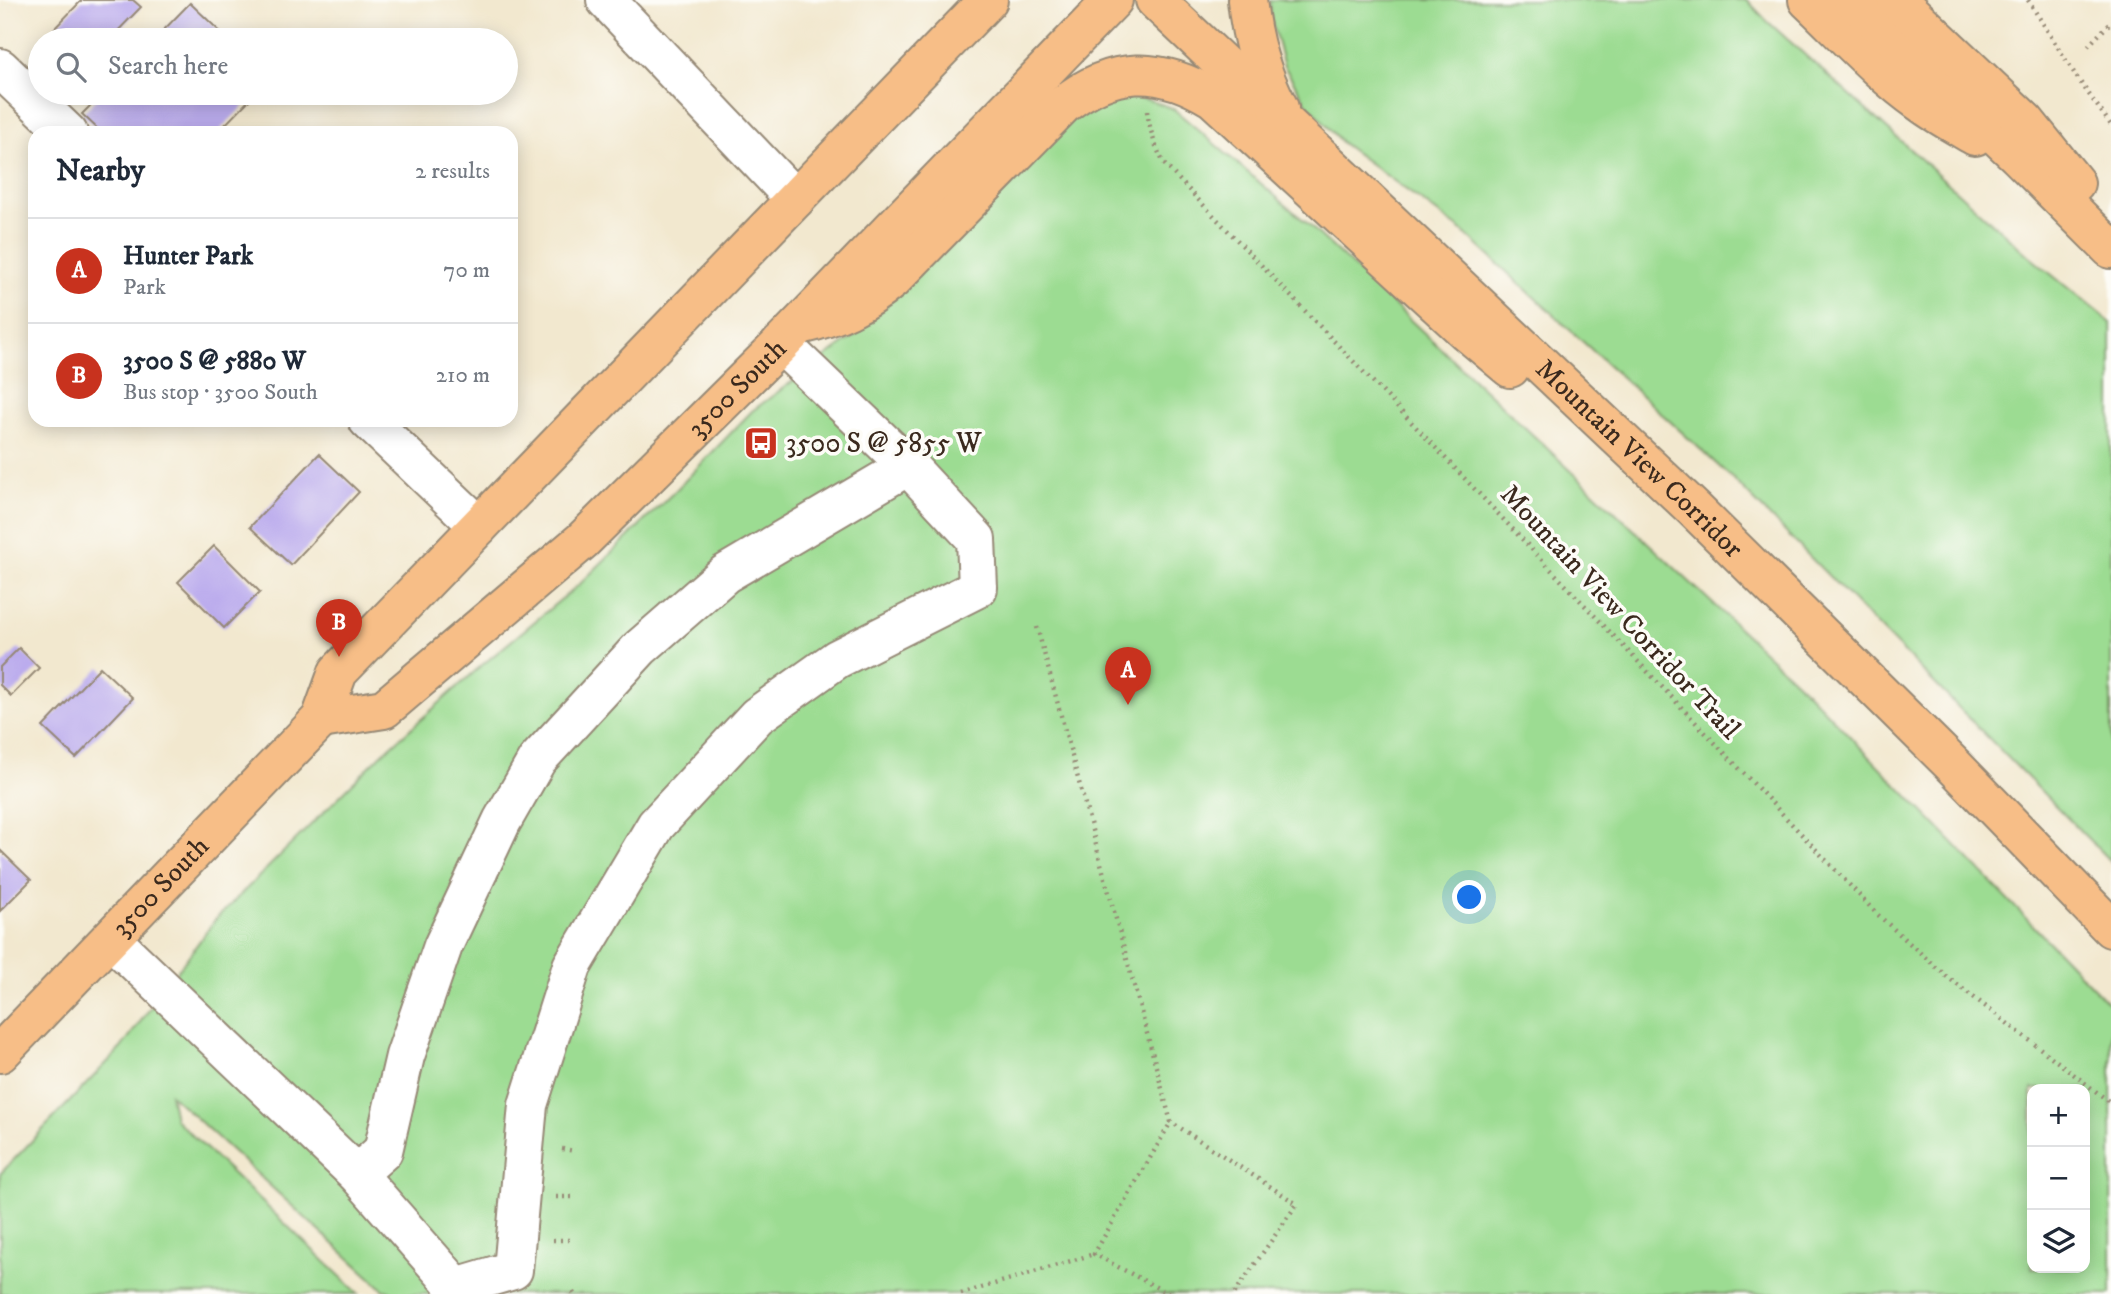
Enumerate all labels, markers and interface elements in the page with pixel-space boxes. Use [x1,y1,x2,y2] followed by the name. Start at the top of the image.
[28,28,518,105] search box
[52,48,90,86] icon: search
[108,50,228,83] text: Search here
[56,153,145,190] text: Nearby
[415,157,490,186] text: 2 results
[123,240,253,273] text: Hunter Park
[72,256,86,285] text: A
[443,256,490,285] text: 70 m
[123,273,166,302] text: Park
[680,331,794,445] street label: 3500 South
[123,345,306,378] text: 3500 S @ 5880 W
[1528,351,1751,566] street label: Mountain View Corridor
[72,361,86,390] text: B
[436,361,490,390] text: 210 m
[123,378,318,407] text: Bus stop · 3500 South
[742,424,780,462] bus stop icon: 3500 S @ 5855 W
[786,426,982,461] place label: 3500 S @ 5855 W
[1493,477,1748,747] street label: Mountain View Corridor Trail
[316,599,362,657] pin: B
[1105,647,1151,705] pin: A
[104,829,217,944] street label: 3500 South
[1452,880,1486,914] your location
[2027,1084,2090,1273] map controls
[2027,1084,2090,1147] button: +
[2027,1147,2090,1210] button: −
[2027,1210,2090,1273] button: layers

